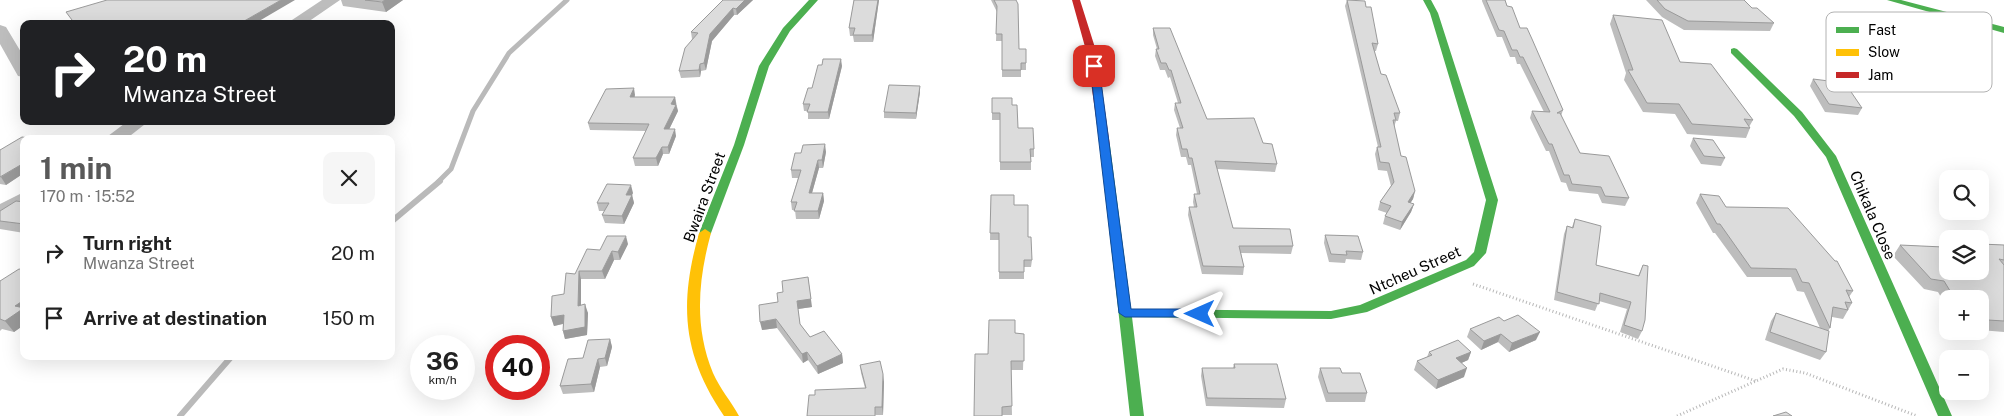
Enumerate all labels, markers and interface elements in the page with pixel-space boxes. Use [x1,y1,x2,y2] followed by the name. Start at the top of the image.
[1826,12,1992,92] legend
[1868,22,1896,38] text: Fast
[123,39,207,80] text: 20 m
[40,40,105,105] icon: right
[1868,44,1900,60] text: Slow
[1073,45,1115,87] pin
[1080,52,1108,80] icon: arrive
[1868,67,1893,83] text: Jam
[123,81,277,107] text: Mwanza Street
[680,149,728,245] street label: Bwaira Street
[40,150,112,186] text: 1 min
[323,152,375,204] button: close
[1847,168,1899,262] street label: Chikala Close
[1939,170,1989,400] map controls
[1939,170,1989,220] button: search
[40,187,135,206] text: 170 m · 15:52
[1939,230,1989,280] button: layers
[83,232,172,254] text: Turn right
[40,239,68,267] icon: right
[331,242,375,264] text: 20 m
[1367,242,1463,298] street label: Ntcheu Street
[83,254,195,273] text: Mwanza Street
[1173,287,1225,339] position arrow
[1939,290,1989,340] button: +
[40,304,68,332] icon: arrive
[83,307,267,329] text: Arrive at destination
[322,307,375,329] text: 150 m
[485,335,550,400] speed limit sign: 40
[426,346,459,376] text: 36
[1939,350,1989,400] button: −
[428,373,457,387] text: km/h

